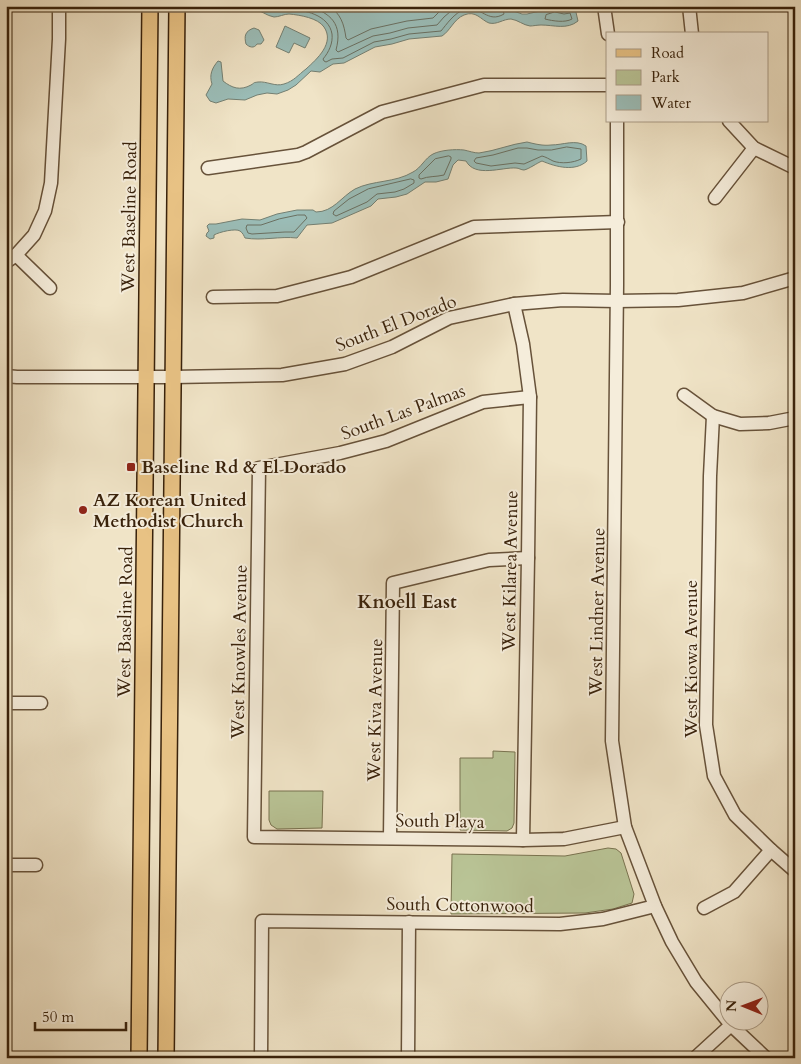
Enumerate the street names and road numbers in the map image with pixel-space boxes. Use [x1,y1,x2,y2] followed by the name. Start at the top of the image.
[116,141,143,294] street label: West Baseline Road
[332,289,460,358] street label: South El Dorado
[338,378,469,447] street label: South Las Palmas
[497,490,524,653] street label: West Kilarea Avenue
[584,528,611,697] street label: West Lindner Avenue
[112,546,139,699] street label: West Baseline Road
[225,565,254,740] street label: West Knowles Avenue
[679,580,704,739] street label: West Kiowa Avenue
[362,638,389,783] street label: West Kiva Avenue
[395,808,485,835] street label: South Playa
[386,892,534,919] street label: South Cottonwood

